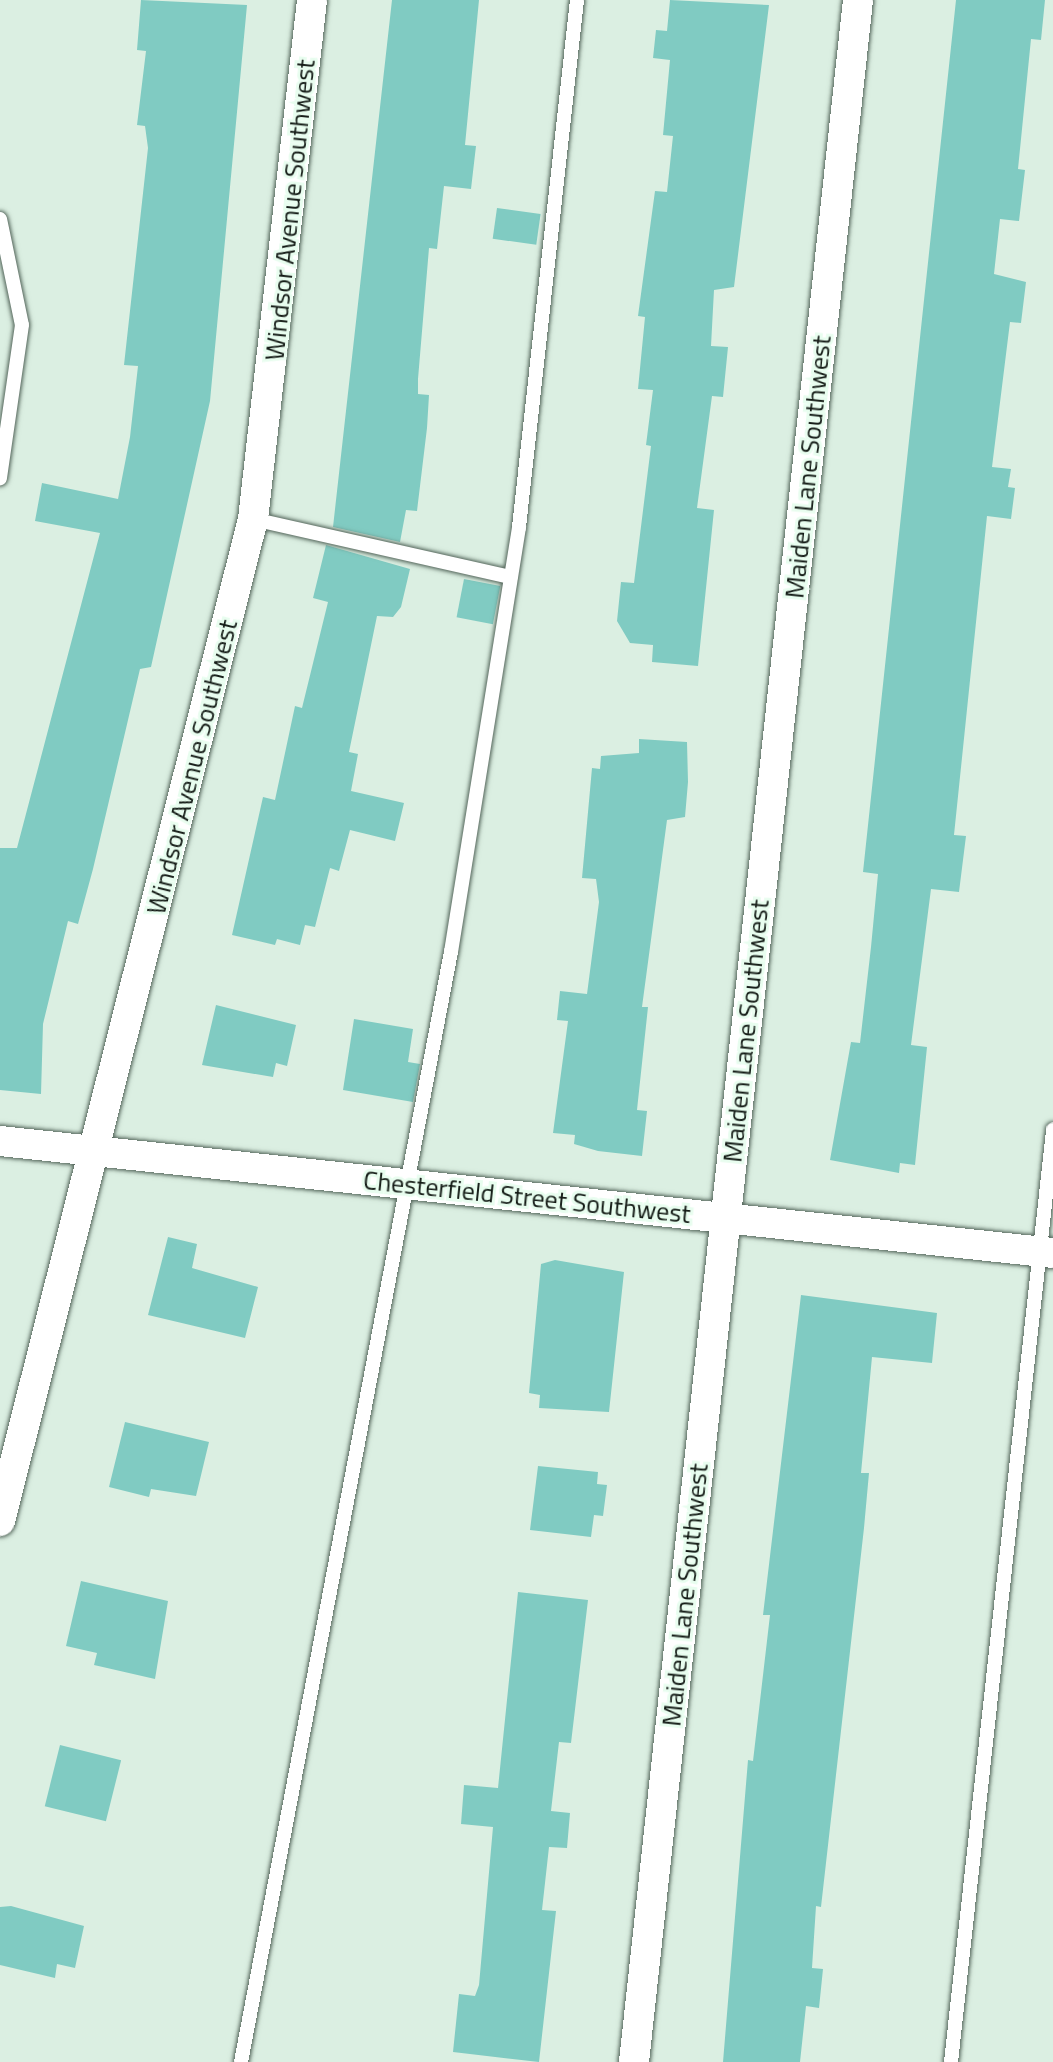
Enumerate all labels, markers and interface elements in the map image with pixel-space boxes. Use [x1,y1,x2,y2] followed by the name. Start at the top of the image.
[259,58,321,362] street label: Windsor Avenue Southwest
[779,334,837,600] street label: Maiden Lane Southwest
[140,616,244,918] street label: Windsor Avenue Southwest
[717,898,775,1164] street label: Maiden Lane Southwest
[362,1164,692,1230] street label: Chesterfield Street Southwest
[656,1462,714,1728] street label: Maiden Lane Southwest

